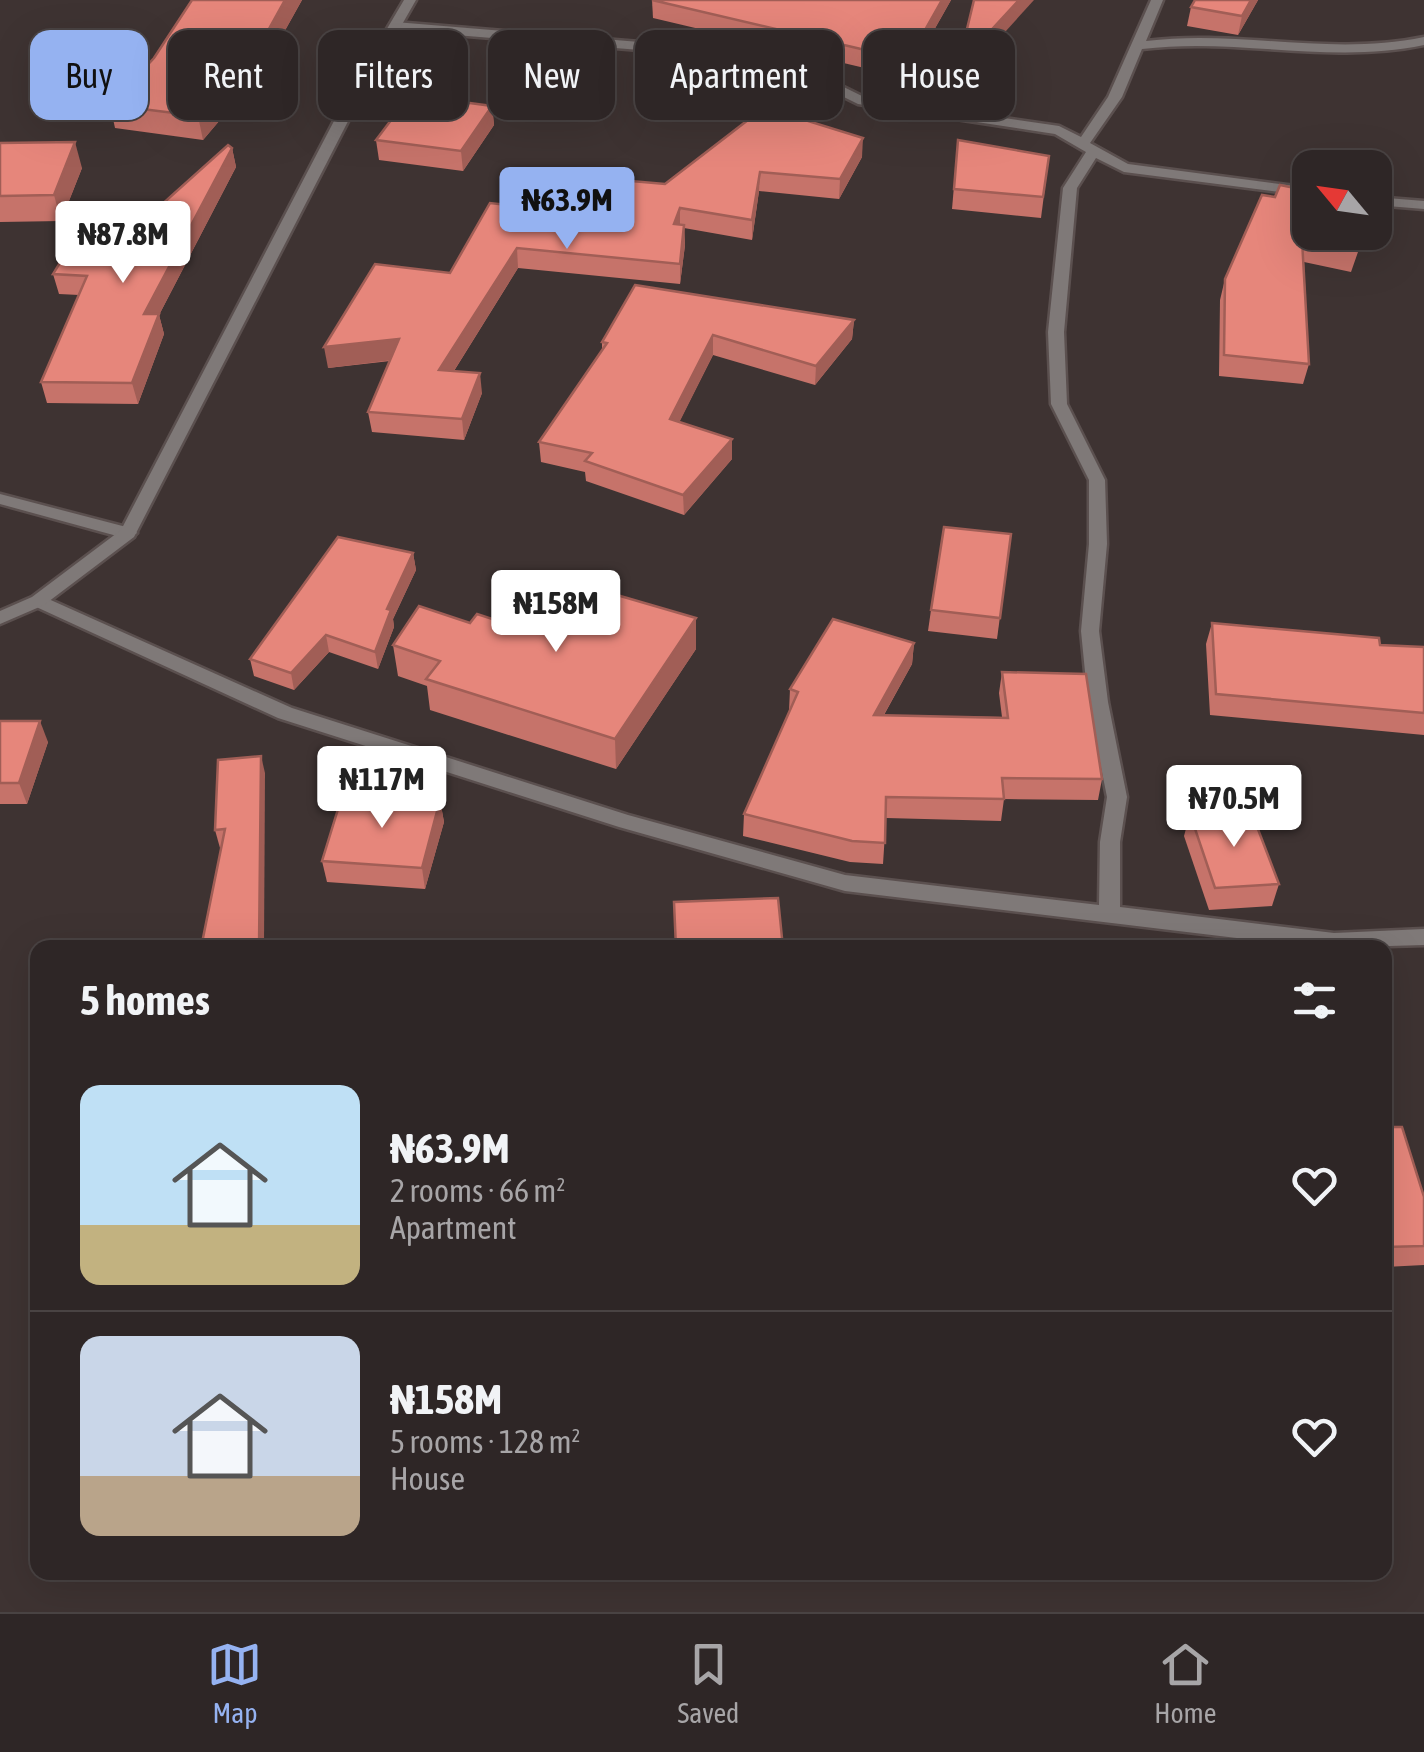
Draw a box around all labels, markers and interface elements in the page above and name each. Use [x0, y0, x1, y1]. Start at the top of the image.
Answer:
chip: Buy [30, 30, 148, 120]
chip: Rent [168, 30, 298, 120]
chip: Filters [318, 30, 468, 120]
chip: New [488, 30, 615, 120]
chip: Apartment [635, 30, 843, 120]
chip: House [863, 30, 1015, 120]
north arrow [1292, 150, 1392, 250]
map controls [1292, 150, 1392, 250]
pin: ₦63.9M [486, 167, 648, 252]
text: ₦63.9M [521, 181, 613, 218]
pin: ₦87.8M [42, 201, 204, 286]
text: ₦87.8M [77, 215, 169, 252]
pin: ₦158M [486, 570, 626, 655]
text: ₦158M [513, 584, 599, 621]
pin: ₦117M [312, 746, 452, 831]
text: ₦117M [339, 760, 425, 797]
pin: ₦70.5M [1153, 765, 1315, 850]
text: ₦70.5M [1188, 779, 1280, 816]
icon: filters [1287, 973, 1342, 1028]
text: 5 homes [80, 976, 210, 1024]
text: ₦63.9M [390, 1124, 510, 1172]
icon: home [160, 1125, 280, 1245]
icon: heart [1287, 1158, 1342, 1213]
text: 2 rooms · 66 m² [390, 1172, 565, 1209]
text: Apartment [390, 1209, 516, 1246]
text: ₦158M [390, 1375, 502, 1423]
icon: home [160, 1376, 280, 1496]
icon: heart [1287, 1409, 1342, 1464]
text: 5 rooms · 128 m² [390, 1423, 580, 1460]
text: House [390, 1460, 465, 1497]
tab: Map [207, 1637, 262, 1729]
tab: Saved [677, 1637, 739, 1729]
tab: Home [1154, 1637, 1217, 1729]

